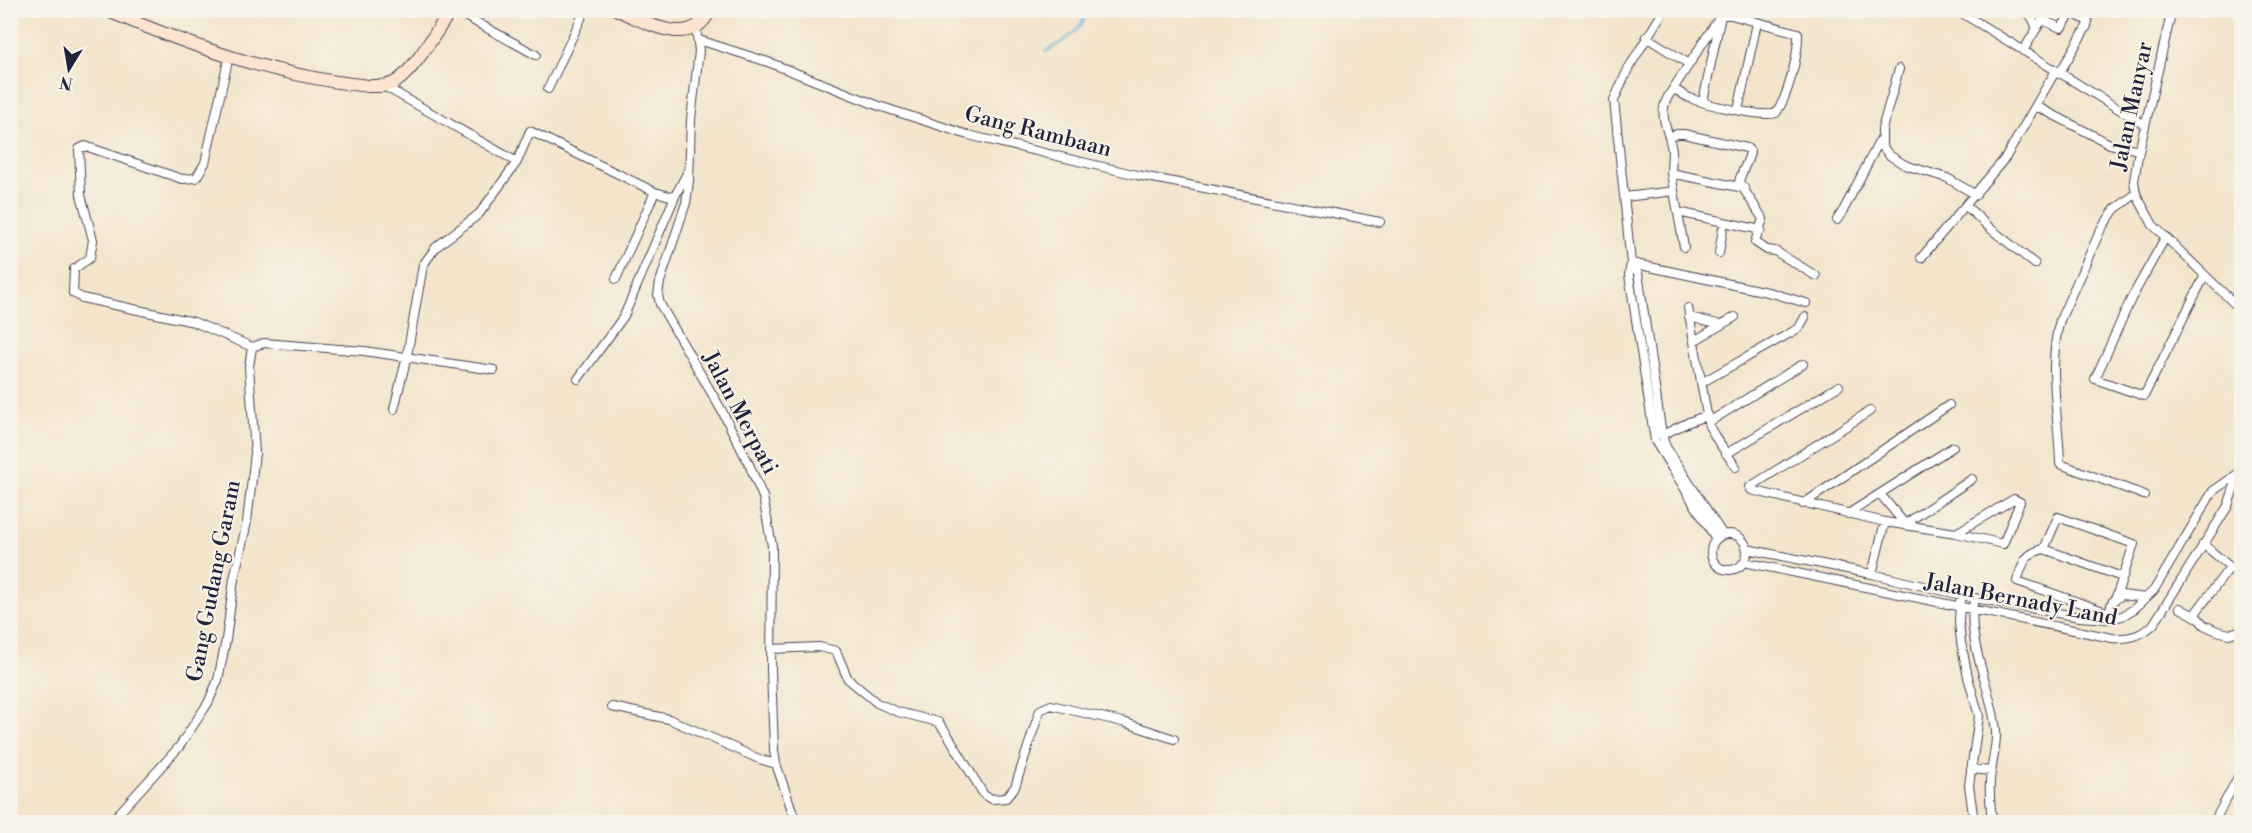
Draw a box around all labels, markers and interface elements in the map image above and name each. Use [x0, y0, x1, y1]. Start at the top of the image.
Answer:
north arrow [39, 39, 99, 99]
street label: Jalan Manyar [2105, 39, 2159, 174]
text: N [58, 72, 74, 94]
street label: Gang Rambaan [962, 101, 1114, 163]
street label: Jalan Merpati [696, 346, 784, 479]
street label: Gang Gudang Garam [181, 478, 247, 684]
street label: Jalan Bernady Land [1921, 568, 2120, 632]

